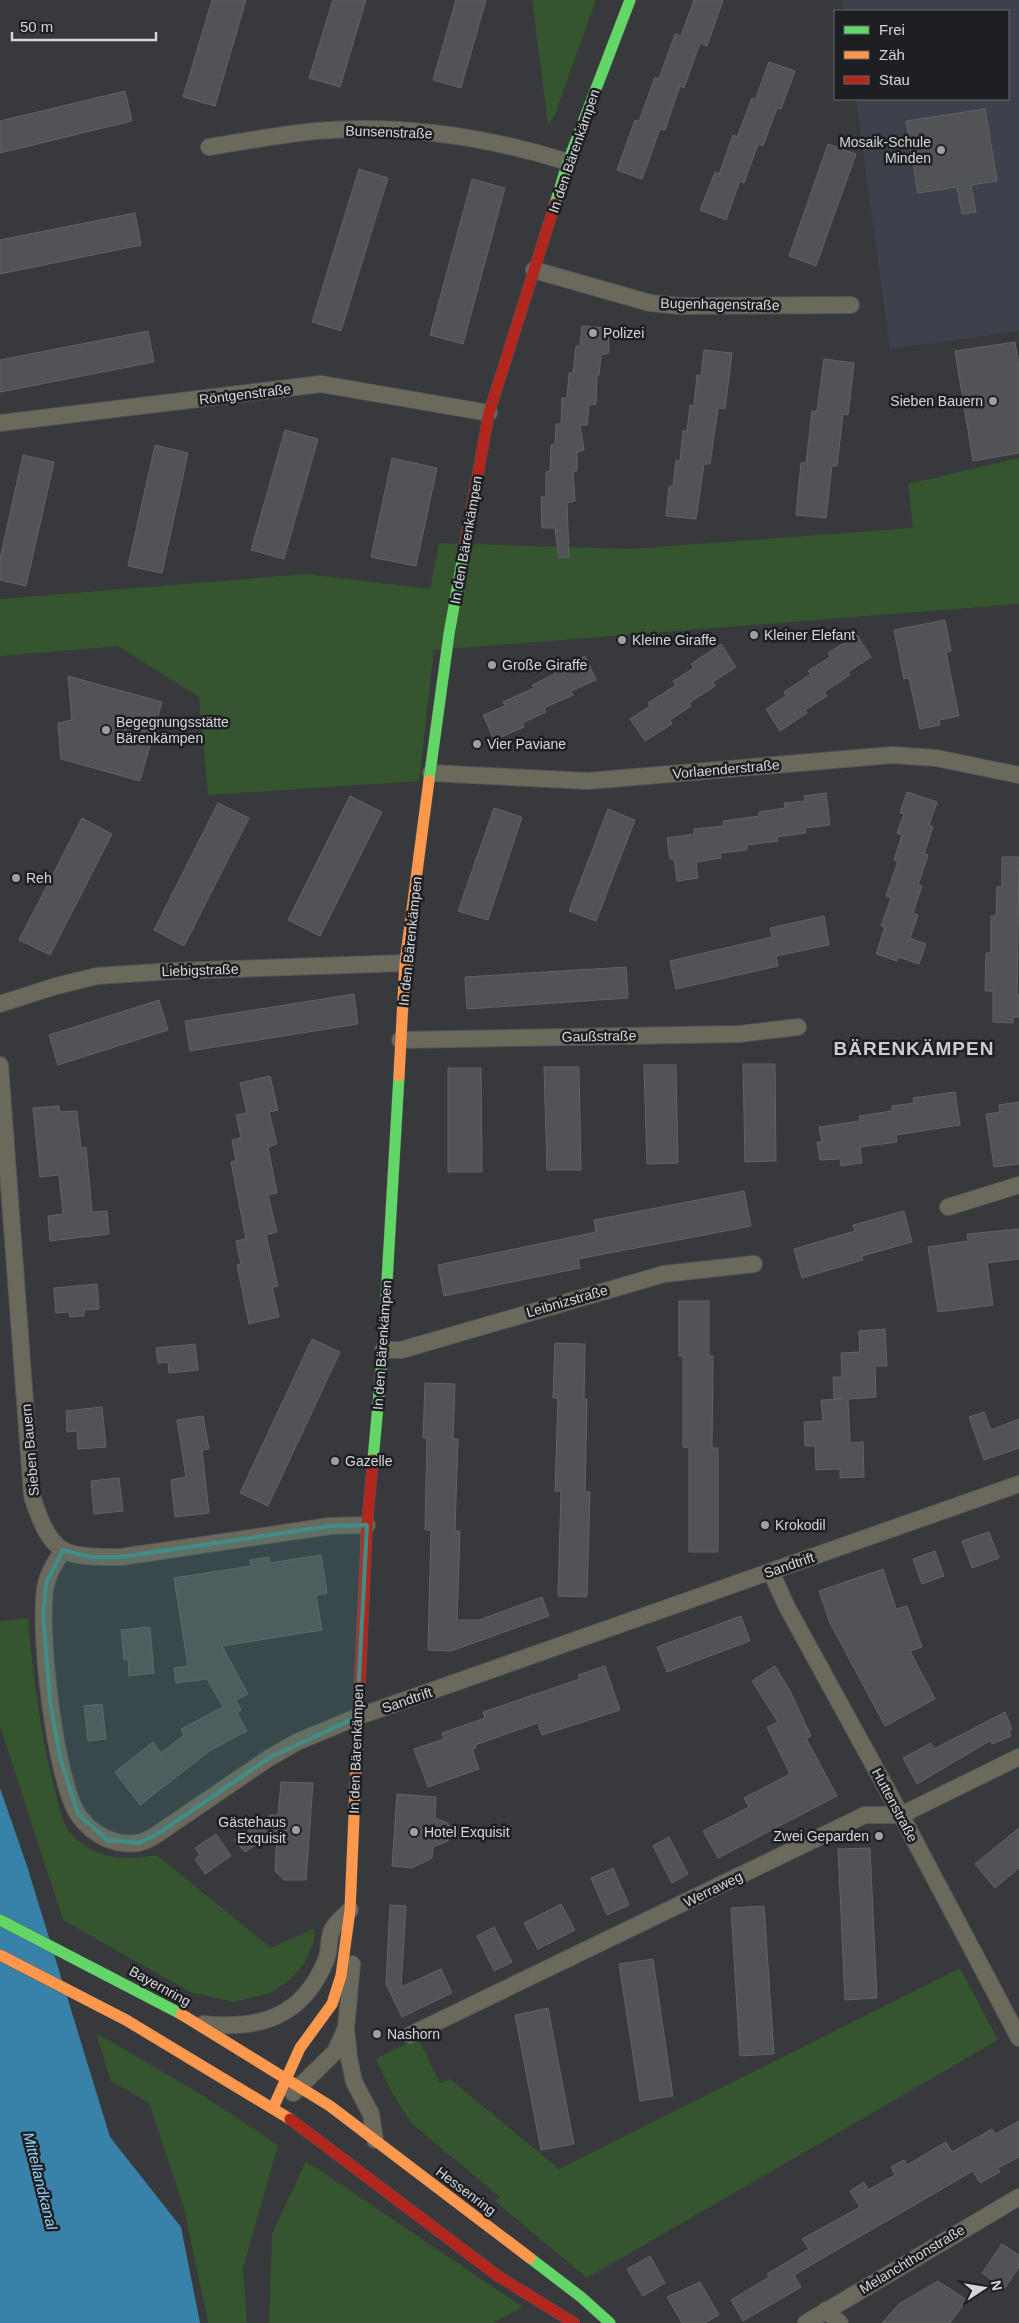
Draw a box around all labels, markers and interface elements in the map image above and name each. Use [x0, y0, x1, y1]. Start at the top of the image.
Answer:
scale bar [12, 10, 156, 42]
legend [834, 10, 1009, 100]
text: 50 m [20, 18, 53, 35]
text: Frei [879, 21, 905, 38]
text: Zäh [879, 46, 905, 63]
text: Stau [879, 71, 910, 88]
street label: In den Bärenkämpen [545, 87, 603, 215]
street label: Bunsenstraße [345, 122, 433, 142]
place label: Mosaik-Schule Minden [839, 134, 931, 166]
marker: Mosaik-Schule Minden [935, 144, 947, 156]
street label: Bugenhagenstraße [660, 295, 780, 313]
place label: Polizei [603, 325, 644, 341]
marker: Polizei [587, 327, 599, 339]
street label: Röntgenstraße [198, 380, 292, 408]
place label: Sieben Bauern [890, 393, 983, 409]
marker: Sieben Bauern [987, 395, 999, 407]
street label: In den Bärenkämpen [447, 475, 485, 605]
place label: Kleiner Elefant [764, 627, 855, 643]
marker: Kleiner Elefant [748, 629, 760, 641]
place label: Kleine Giraffe [632, 632, 717, 648]
marker: Kleine Giraffe [616, 634, 628, 646]
place label: Große Giraffe [502, 657, 588, 673]
marker: Große Giraffe [486, 659, 498, 671]
place label: Begegnungsstätte Bärenkämpen [116, 714, 229, 746]
marker: Begegnungsstätte Bärenkämpen [100, 724, 112, 736]
place label: Vier Paviane [487, 736, 566, 752]
marker: Vier Paviane [471, 738, 483, 750]
street label: Vorlaenderstraße [672, 756, 780, 782]
place label: Reh [26, 870, 52, 886]
marker: Reh [10, 872, 22, 884]
street label: In den Bärenkämpen [395, 876, 425, 1006]
street label: Liebigstraße [161, 961, 239, 979]
street label: Gaußstraße [562, 1027, 637, 1045]
district label: BÄRENKÄMPEN [834, 1038, 994, 1059]
street label: In den Bärenkämpen [369, 1280, 395, 1410]
street label: Leibnizstraße [524, 1282, 610, 1320]
street label: Sieben Bauern [18, 1403, 42, 1497]
place label: Gazelle [345, 1453, 393, 1469]
marker: Gazelle [329, 1455, 341, 1467]
place label: Krokodil [775, 1517, 826, 1533]
marker: Krokodil [759, 1519, 771, 1531]
street label: Sandtrift [762, 1549, 816, 1581]
street label: In den Bärenkämpen [346, 1684, 366, 1814]
street label: Sandtrift [380, 1684, 434, 1716]
street label: Huttenstraße [869, 1766, 921, 1845]
place label: Gästehaus Exquisit [218, 1814, 286, 1846]
marker: Gästehaus Exquisit [290, 1824, 302, 1836]
place label: Hotel Exquisit [424, 1824, 510, 1840]
marker: Hotel Exquisit [408, 1826, 420, 1838]
place label: Zwei Geparden [773, 1828, 869, 1844]
marker: Zwei Geparden [873, 1830, 885, 1842]
street label: Werraweg [681, 1868, 745, 1910]
street label: Bayernring [127, 1963, 193, 2009]
place label: Nashorn [387, 2026, 440, 2042]
marker: Nashorn [371, 2028, 383, 2040]
water label: Mittellandkanal [20, 2130, 61, 2232]
street label: Hessenring [433, 2163, 499, 2219]
street label: Melanchthonstraße [857, 2221, 968, 2297]
north arrow [959, 2263, 1009, 2313]
text: N [988, 2279, 1006, 2292]

